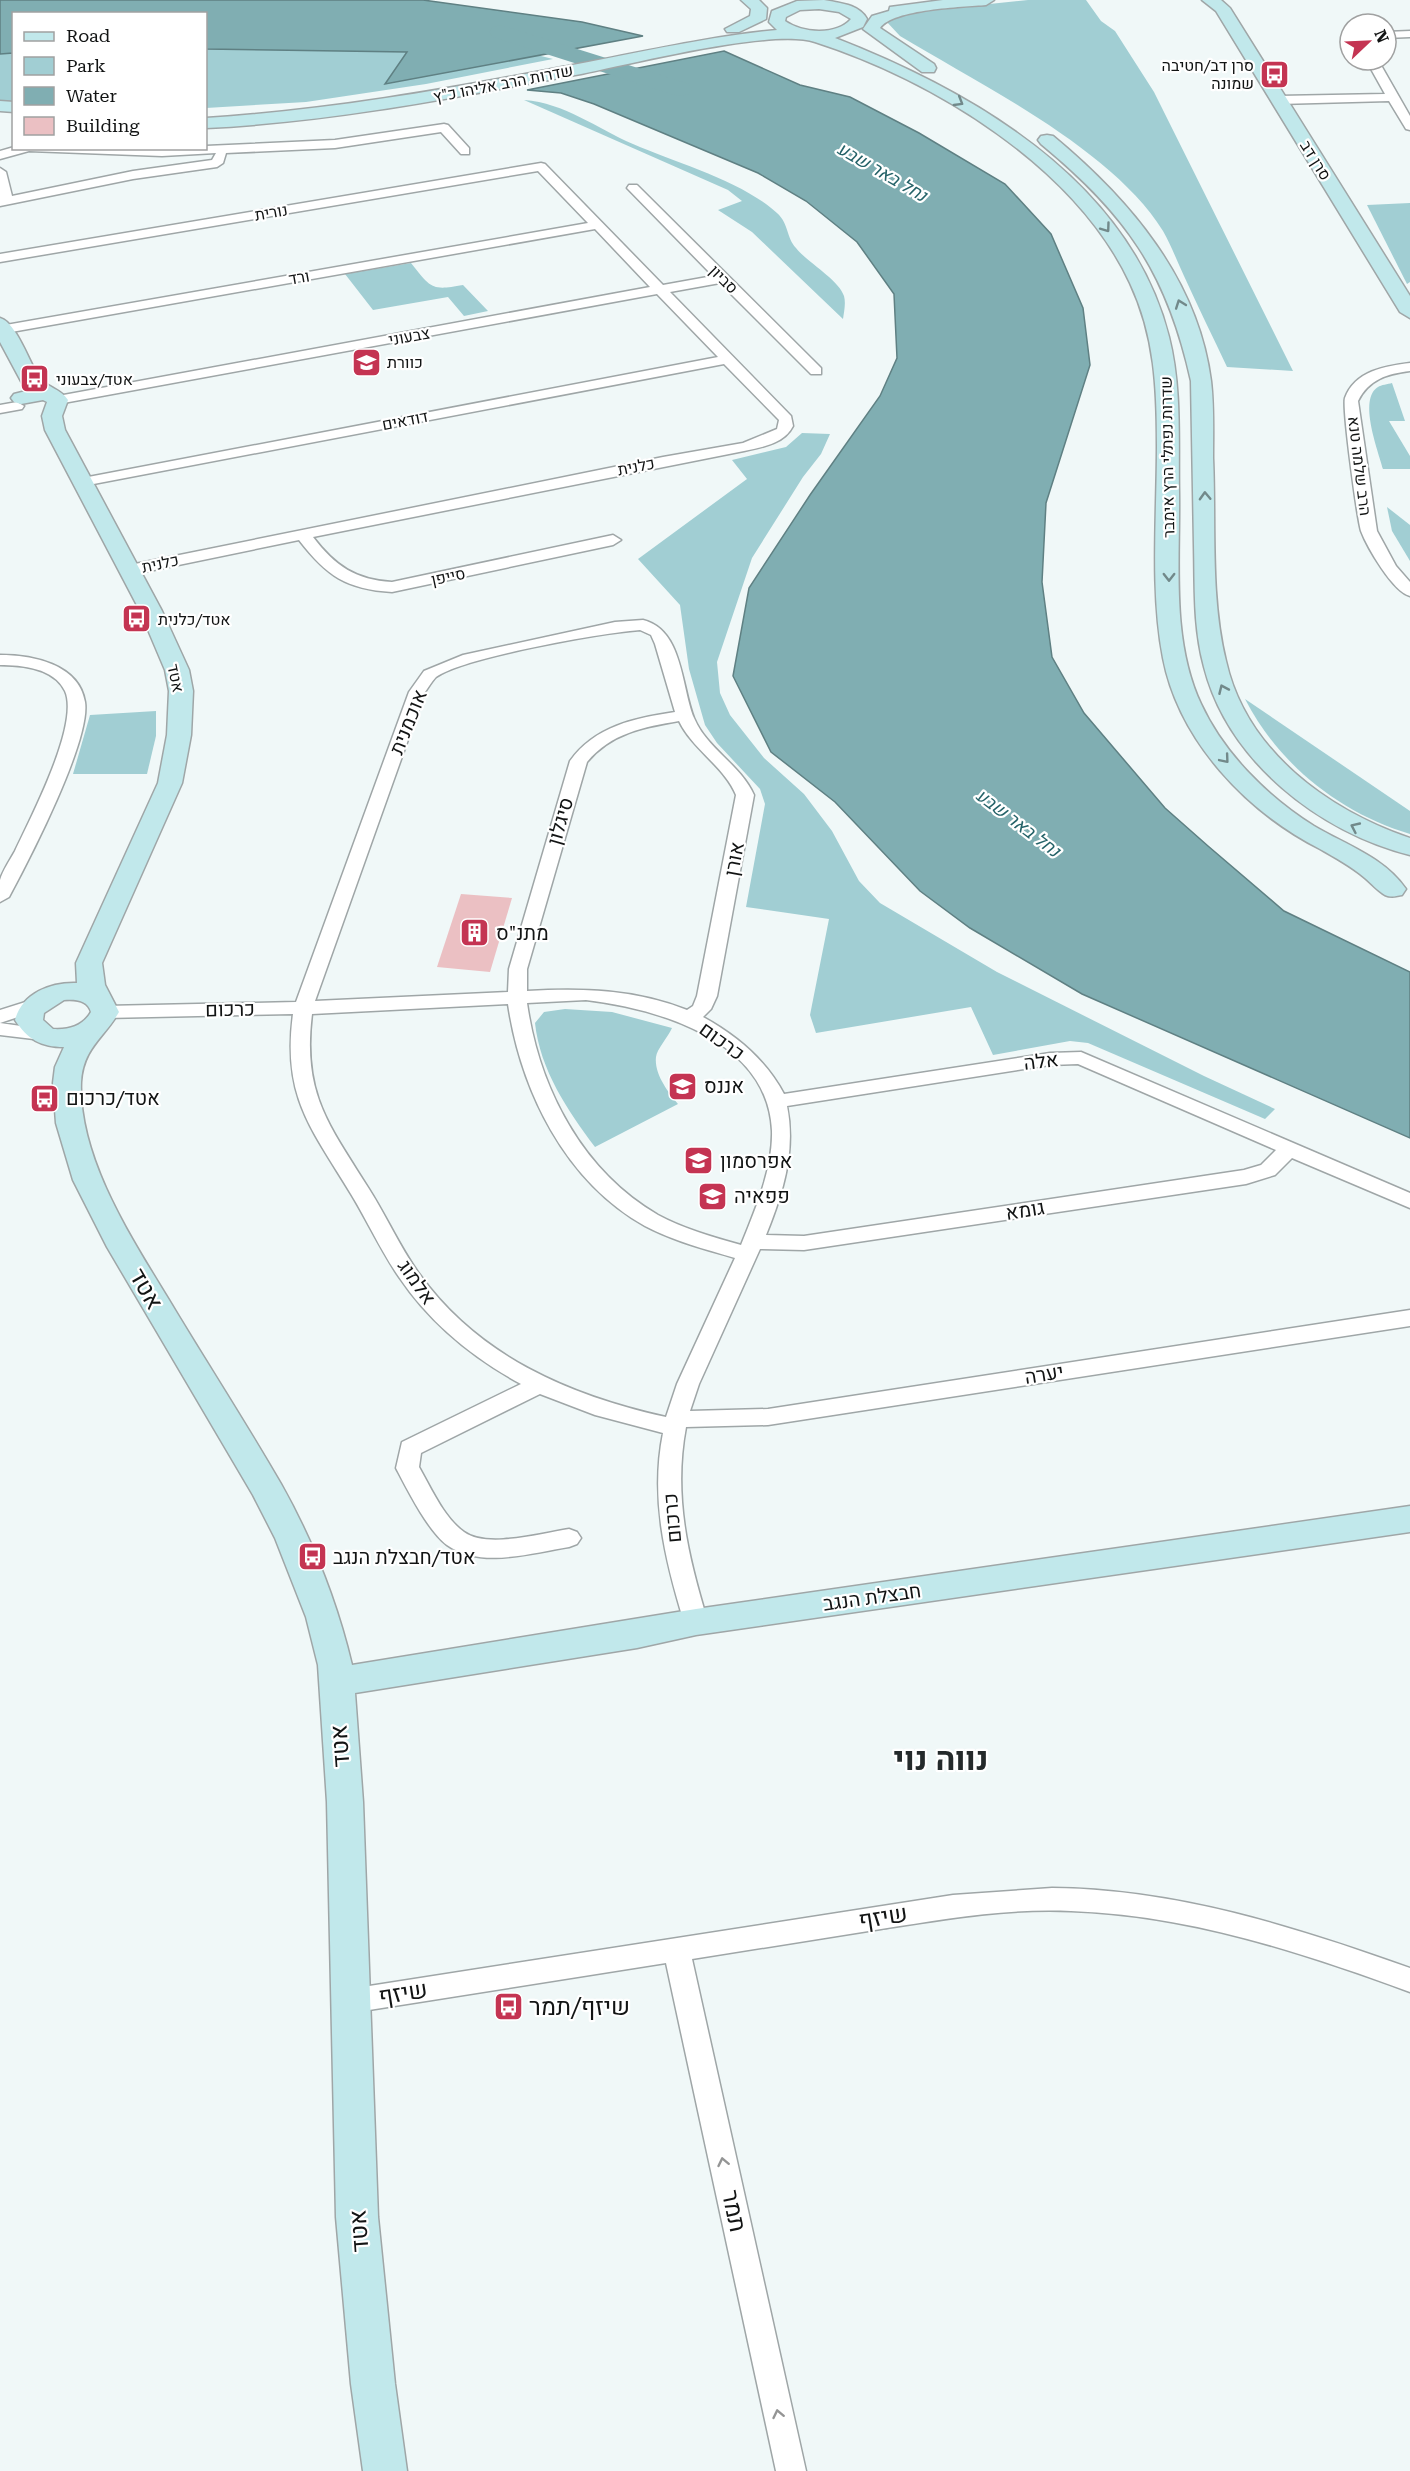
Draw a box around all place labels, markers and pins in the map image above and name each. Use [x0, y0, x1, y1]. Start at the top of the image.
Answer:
place label: סרן דב/חטיבה שמונה [1162, 56, 1254, 93]
bus stop icon: סרן דב/חטיבה שמונה [1259, 58, 1291, 90]
school or university icon: כוורת [350, 346, 382, 378]
place label: כוורת [387, 353, 423, 372]
bus stop icon: אטד/צבעוני [19, 363, 51, 395]
place label: אטד/צבעוני [56, 370, 133, 389]
bus stop icon: אטד/כלנית [121, 603, 153, 635]
place label: אטד/כלנית [158, 610, 231, 629]
building icon: מתנ"ס [459, 917, 491, 949]
place label: מתנ"ס [496, 921, 549, 945]
school or university icon: אננס [667, 1070, 699, 1102]
place label: אננס [704, 1074, 744, 1098]
bus stop icon: אטד/כרכום [29, 1082, 61, 1114]
place label: אטד/כרכום [66, 1086, 160, 1110]
school or university icon: אפרסמון [683, 1145, 715, 1177]
place label: אפרסמון [720, 1149, 792, 1173]
school or university icon: פפאיה [697, 1180, 729, 1212]
place label: פפאיה [734, 1184, 790, 1208]
bus stop icon: אטד/חבצלת הנגב [296, 1541, 328, 1573]
place label: אטד/חבצלת הנגב [333, 1545, 476, 1569]
bus stop icon: שיזף/תמר [492, 1991, 524, 2023]
place label: שיזף/תמר [529, 1993, 630, 2021]

